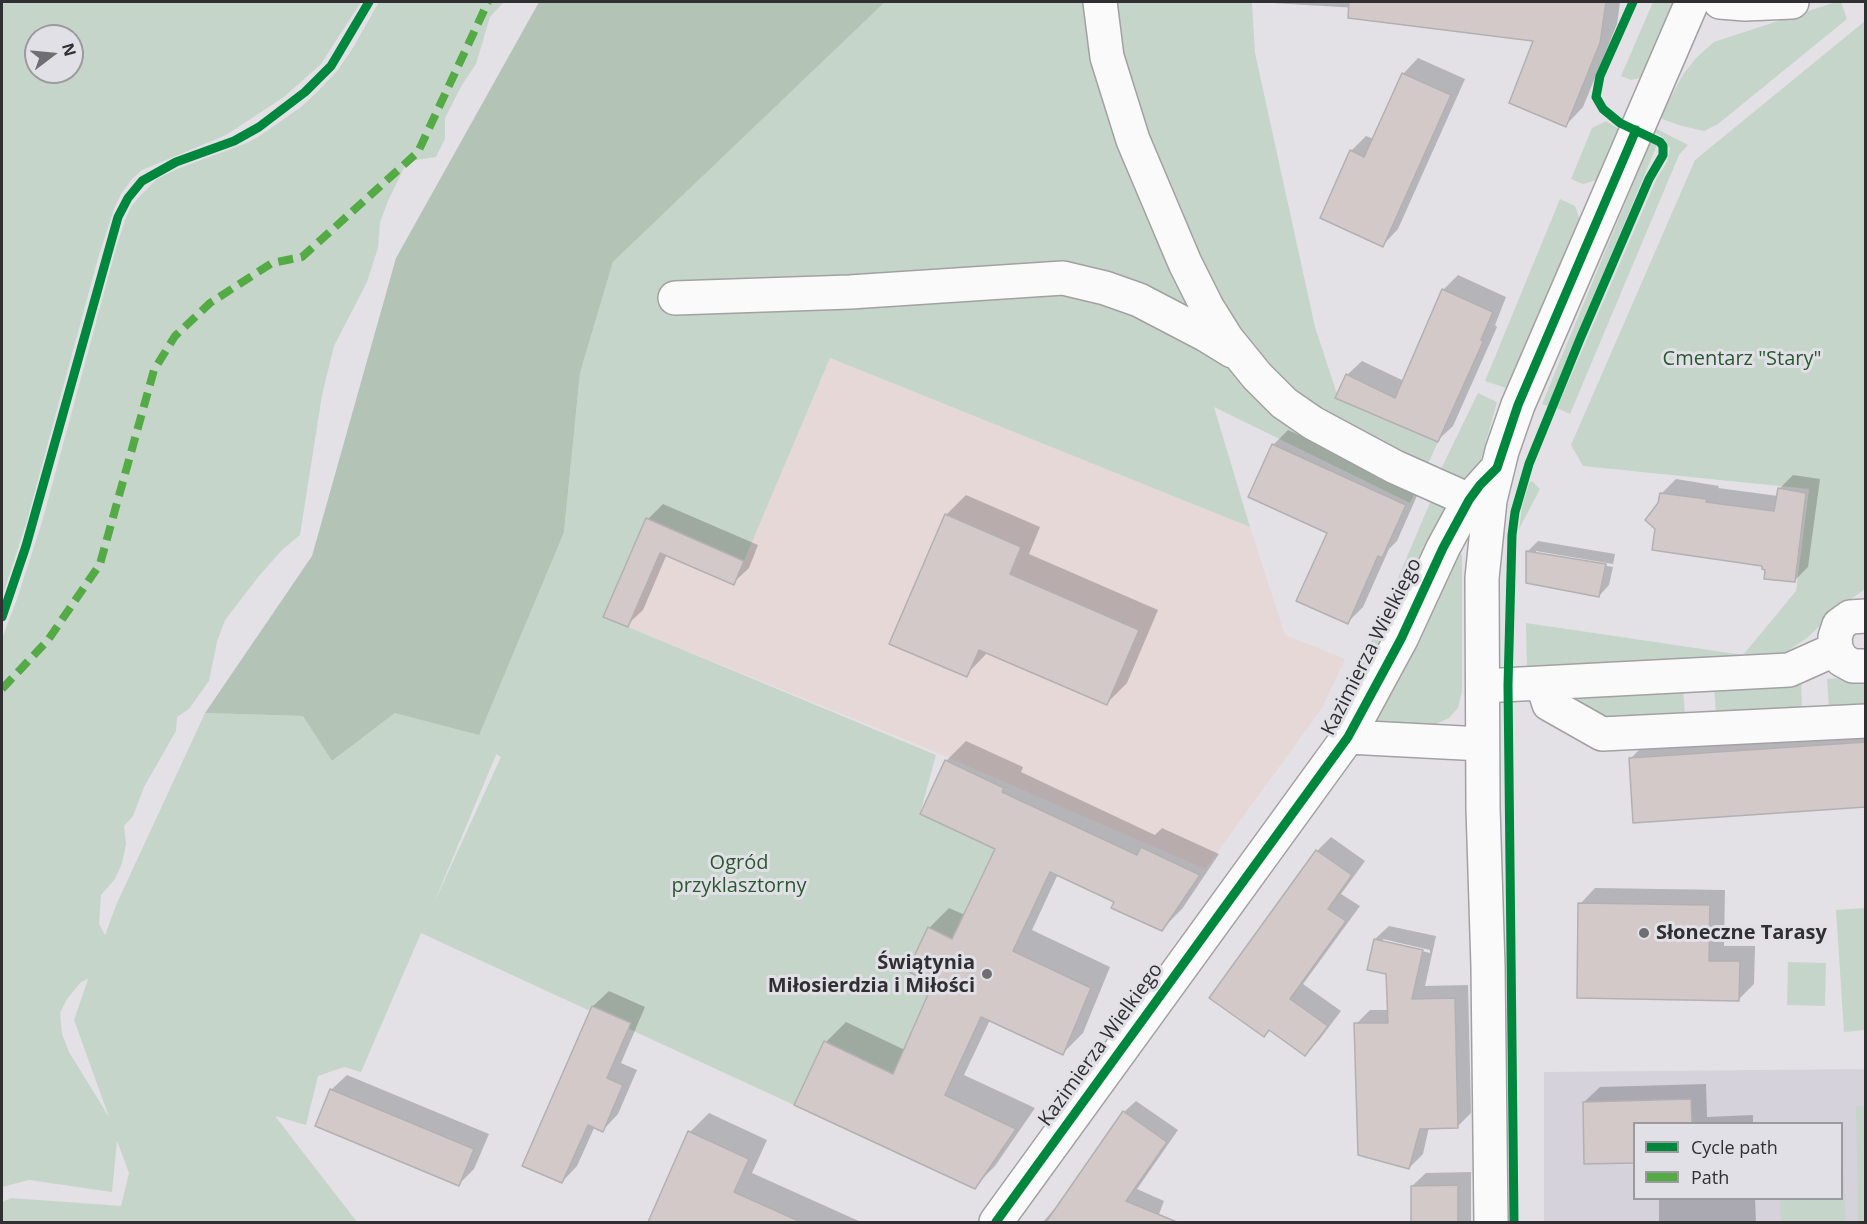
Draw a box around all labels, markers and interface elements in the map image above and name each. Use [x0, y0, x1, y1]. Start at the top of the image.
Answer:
north arrow [24, 24, 84, 84]
text: N [57, 40, 82, 59]
park label: Cmentarz "Stary" [1663, 347, 1821, 371]
street label: Kazimierza Wielkiego [1317, 554, 1427, 740]
park label: Ogród przyklasztorny [672, 851, 807, 898]
place label: Słoneczne Tarasy [1656, 921, 1827, 945]
marker: Słoneczne Tarasy [1637, 926, 1651, 940]
place label: Świątynia Miłosierdzia i Miłości [768, 951, 975, 998]
street label: Kazimierza Wielkiego [1034, 959, 1168, 1131]
marker: Świątynia Miłosierdzia i Miłości [980, 967, 994, 981]
legend [1633, 1122, 1843, 1200]
text: Cycle path [1691, 1135, 1778, 1159]
text: Path [1691, 1165, 1729, 1189]

